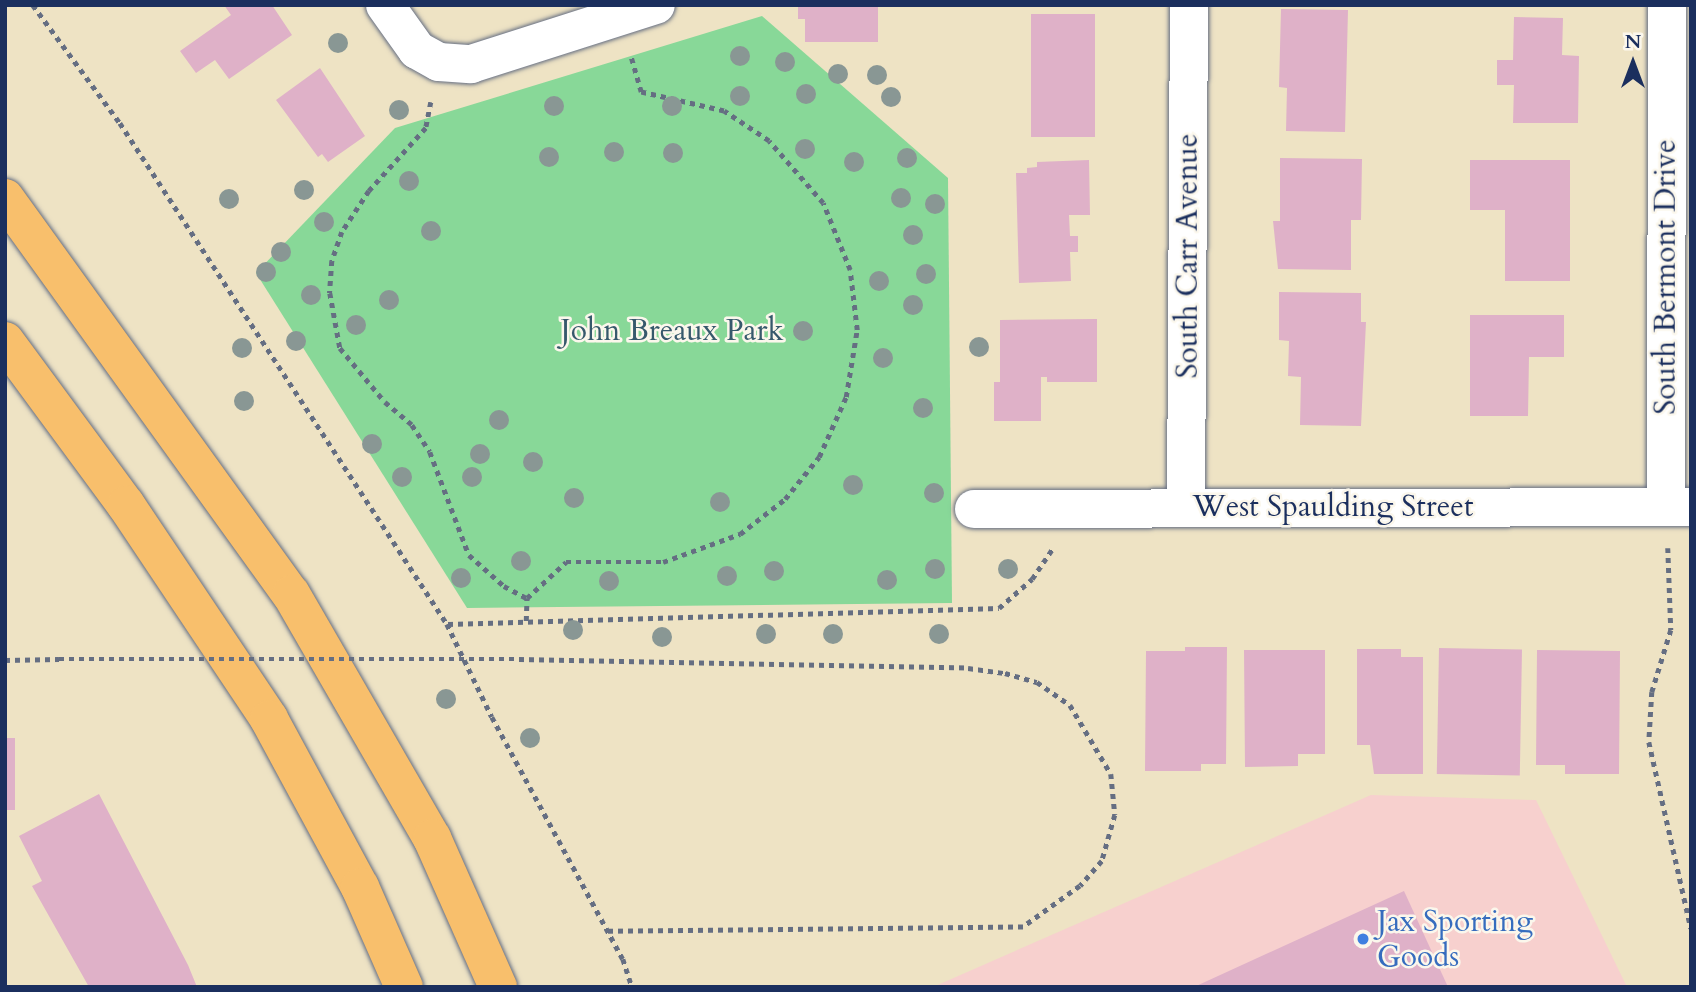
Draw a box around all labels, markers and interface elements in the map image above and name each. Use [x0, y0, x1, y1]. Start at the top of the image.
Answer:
north arrow [1598, 28, 1668, 98]
text: N [1625, 29, 1641, 55]
street label: South Carr Avenue [1170, 134, 1206, 378]
street label: South Bermont Drive [1648, 139, 1684, 415]
park label: John Breaux Park [561, 313, 783, 349]
street label: West Spaulding Street [1193, 489, 1473, 525]
place label: Jax Sporting Goods [1377, 904, 1533, 974]
marker: Jax Sporting Goods [1355, 931, 1371, 947]

